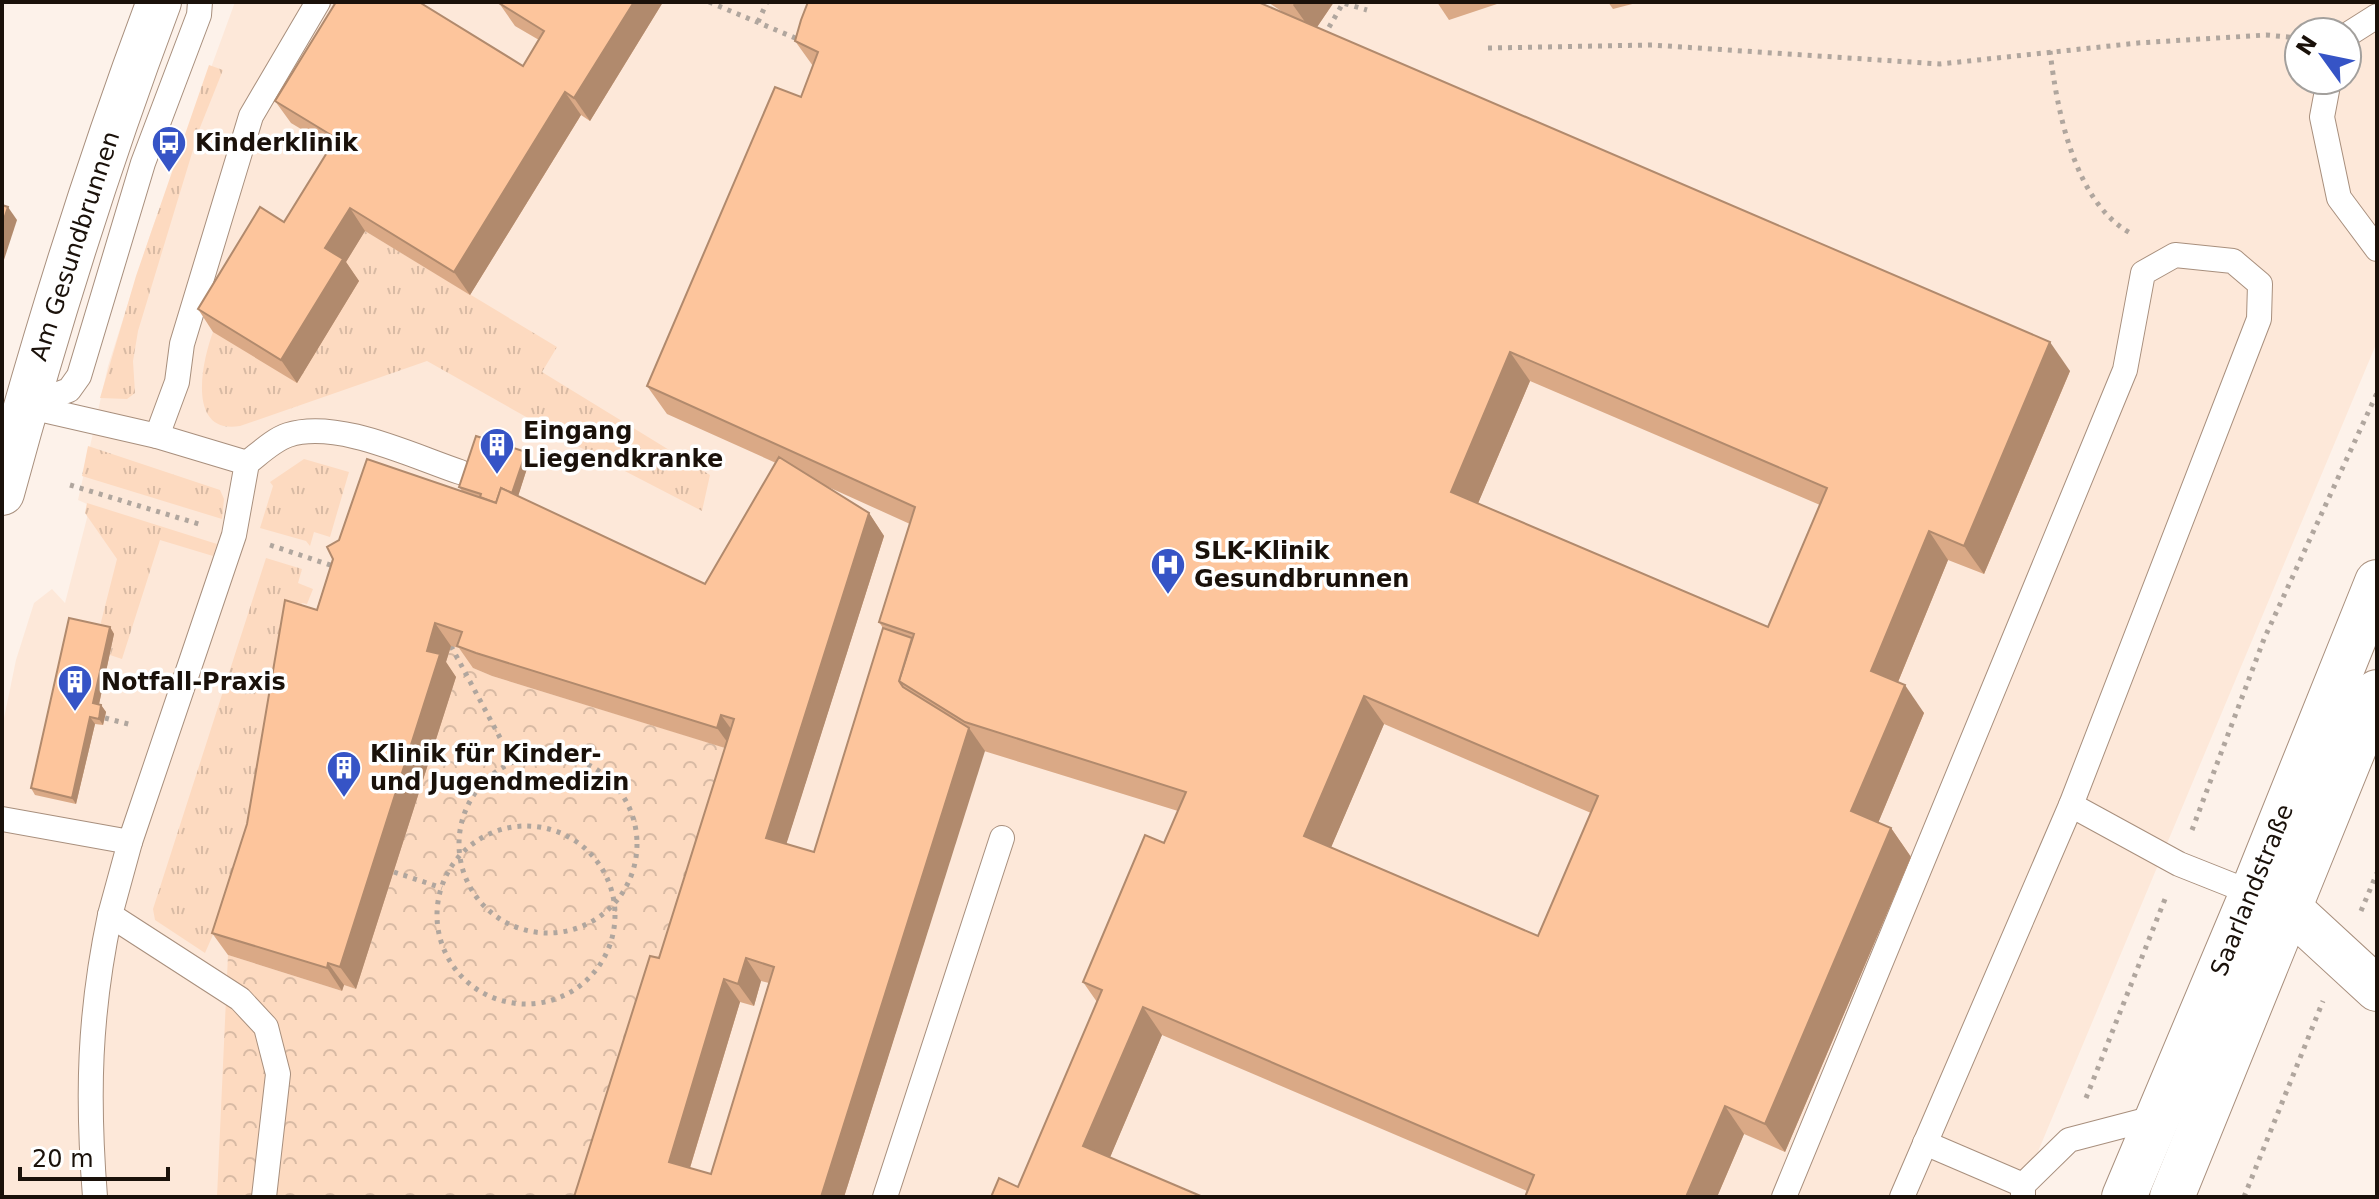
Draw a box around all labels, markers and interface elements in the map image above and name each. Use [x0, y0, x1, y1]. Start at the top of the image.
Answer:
north arrow [2283, 16, 2363, 96]
text: N [2291, 31, 2322, 60]
bus stop icon: Kinderklinik [150, 124, 188, 174]
street label: Am Gesundbrunnen [25, 128, 125, 364]
place label: Kinderklinik [195, 129, 359, 157]
place label: Eingang Liegendkranke [523, 417, 723, 473]
building icon: Eingang Liegendkranke [478, 426, 516, 476]
place label: SLK-Klinik Gesundbrunnen [1194, 537, 1409, 593]
hospital icon: SLK-Klinik Gesundbrunnen [1149, 546, 1187, 596]
building icon: Notfall-Praxis [56, 663, 94, 713]
place label: Notfall-Praxis [101, 668, 286, 696]
place label: Klinik für Kinder- und Jugendmedizin [370, 740, 629, 796]
building icon: Klinik für Kinder- und Jugendmedizin [325, 749, 363, 799]
street label: Saarlandstraße [2205, 800, 2299, 980]
scale bar [20, 1131, 168, 1181]
text: 20 m [32, 1145, 94, 1173]

